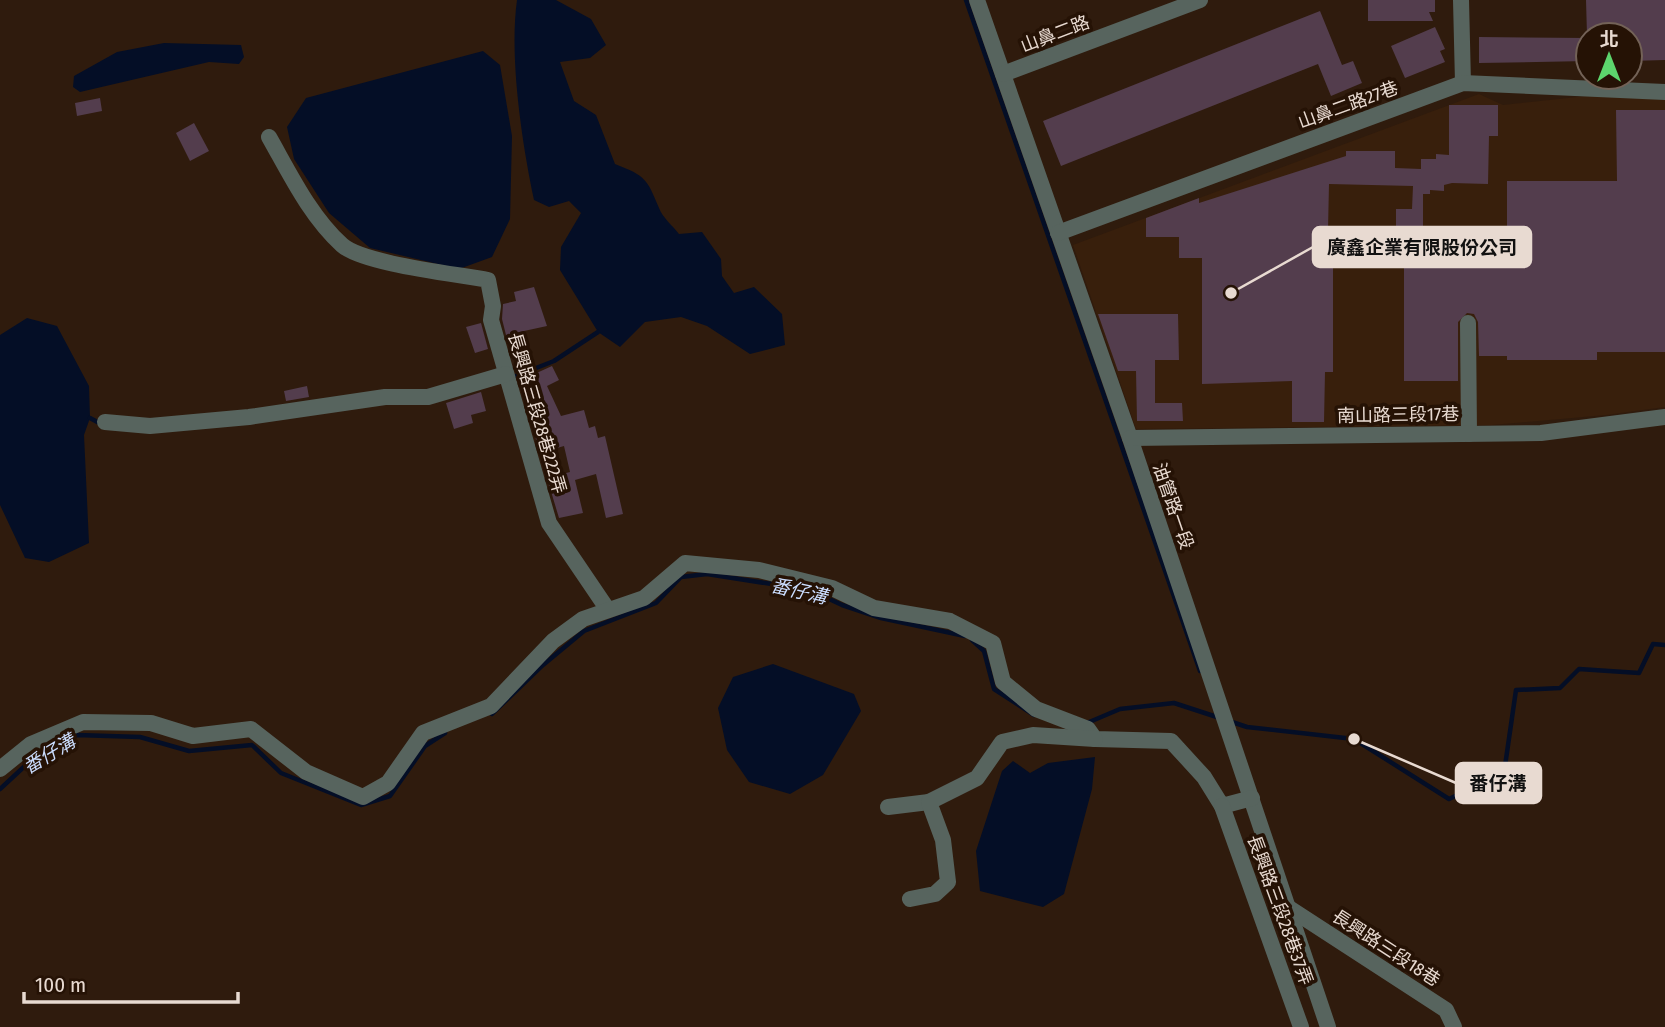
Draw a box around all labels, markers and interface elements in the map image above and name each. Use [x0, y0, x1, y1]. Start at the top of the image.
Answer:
street label: 山鼻二路 [1017, 11, 1093, 57]
north arrow [1574, 21, 1644, 91]
text: 北 [1599, 28, 1619, 51]
street label: 山鼻二路27巷 [1295, 77, 1401, 133]
callout: 廣鑫企業有限股份公司 [1313, 227, 1531, 267]
text: 廣鑫企業有限股份公司 [1327, 236, 1517, 259]
street label: 長興路三段28巷222弄 [503, 330, 571, 496]
street label: 南山路三段17巷 [1337, 403, 1459, 427]
street label: 油管路一段 [1148, 460, 1198, 552]
water label: 番仔溝 [769, 573, 832, 609]
water label: 番仔溝 [19, 728, 82, 779]
callout: 番仔溝 [1456, 763, 1541, 803]
text: 番仔溝 [1469, 772, 1527, 795]
street label: 長興路三段28巷37弄 [1243, 832, 1317, 988]
street label: 長興路三段18巷 [1328, 905, 1444, 991]
scale bar [24, 960, 238, 1004]
text: 100 m [35, 972, 86, 998]

